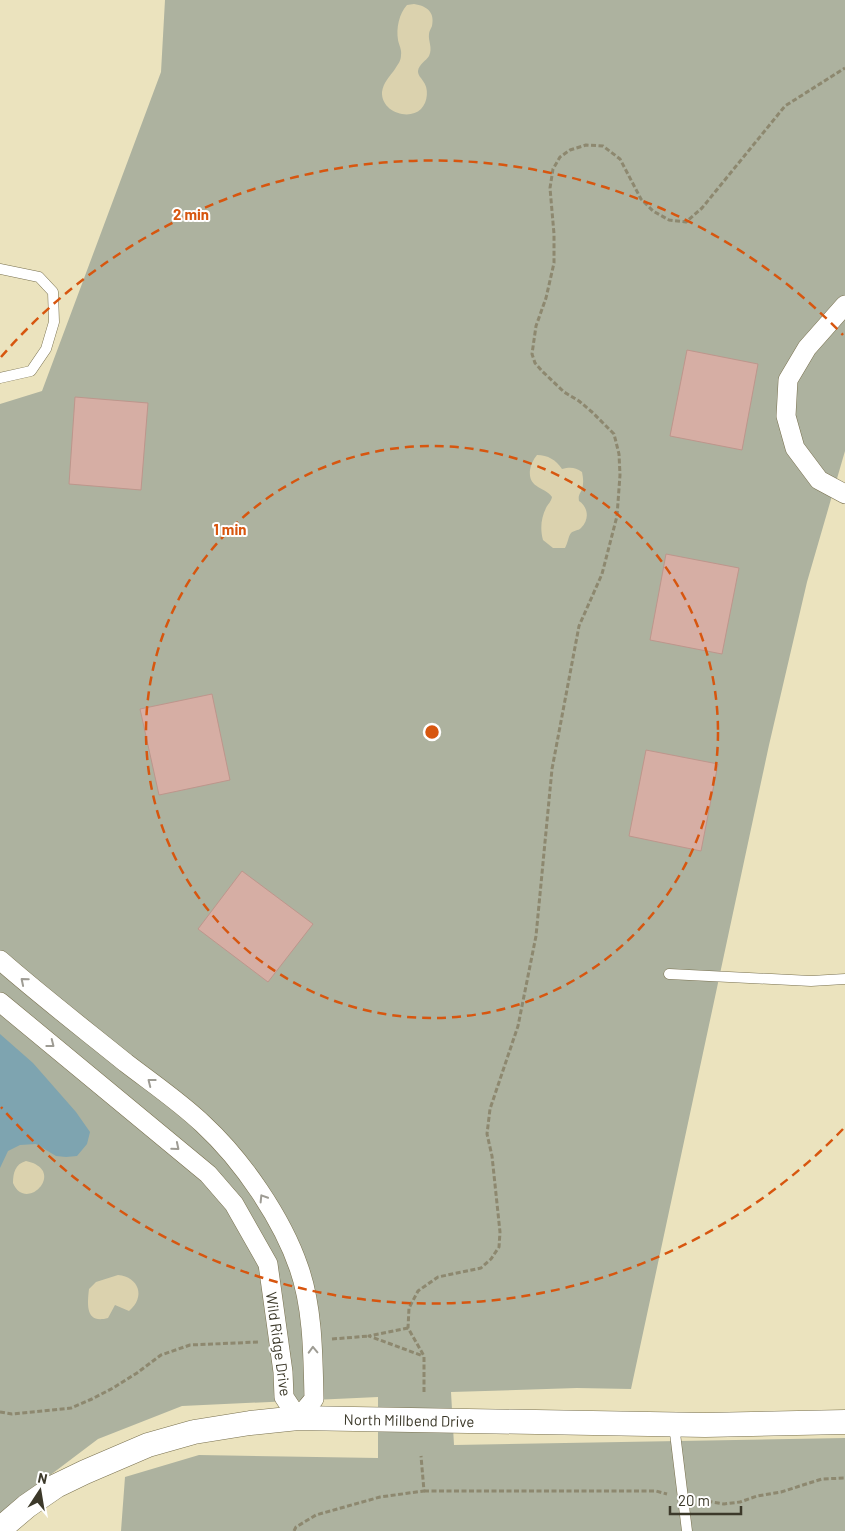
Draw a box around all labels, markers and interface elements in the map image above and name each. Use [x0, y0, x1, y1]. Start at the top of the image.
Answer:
text: 2 min [173, 205, 209, 223]
text: 1 min [214, 520, 246, 538]
centre of rings [423, 723, 441, 741]
one-way arrow [21, 978, 30, 986]
one-way arrow [45, 1038, 54, 1046]
one-way arrow [148, 1080, 157, 1088]
one-way arrow [171, 1142, 180, 1151]
one-way arrow [260, 1194, 270, 1203]
street label: Wild Ridge Drive [263, 1291, 295, 1397]
one-way arrow [307, 1346, 318, 1354]
street label: North Millbend Drive [344, 1410, 474, 1430]
north arrow [15, 1466, 65, 1516]
text: N [36, 1469, 49, 1487]
scale bar [670, 1484, 741, 1516]
text: 20 m [678, 1491, 710, 1509]

